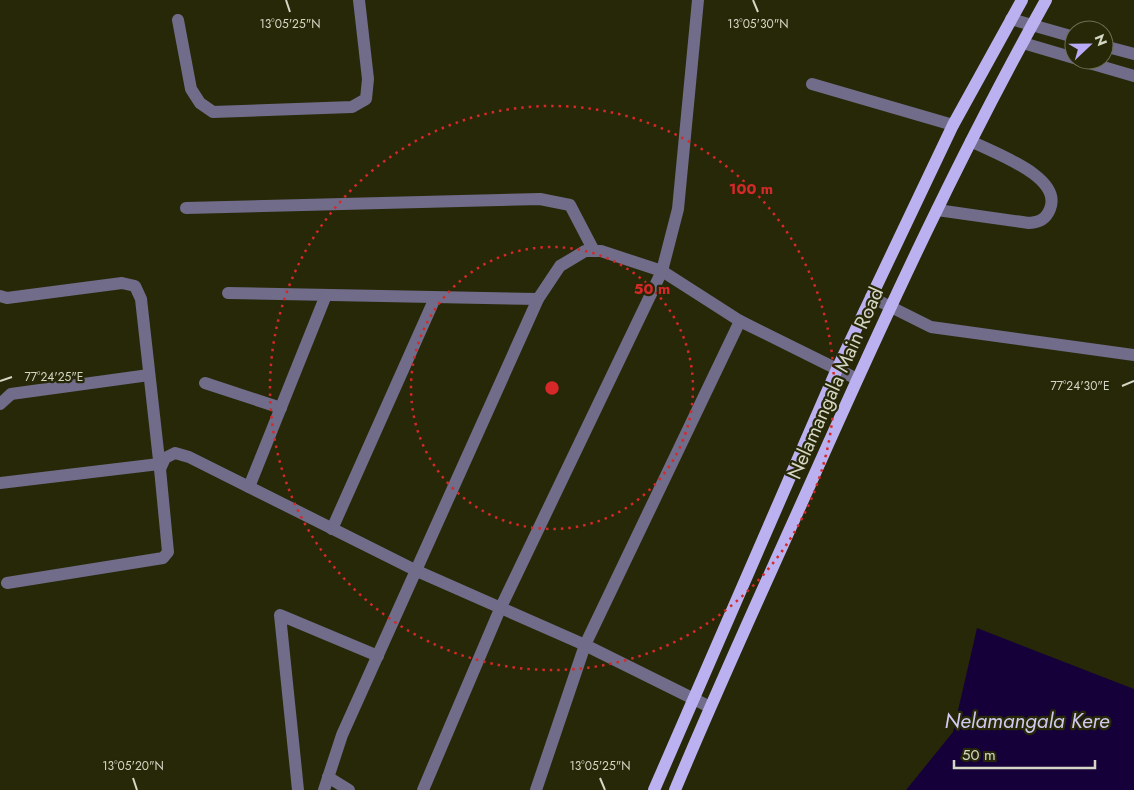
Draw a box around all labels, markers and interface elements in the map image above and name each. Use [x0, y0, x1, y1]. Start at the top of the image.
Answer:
text: 13°05'25"N [259, 15, 321, 33]
text: 13°05'30"N [727, 15, 789, 33]
north arrow [1064, 20, 1114, 70]
text: N [1090, 31, 1112, 49]
text: 100 m [729, 178, 773, 200]
text: 50 m [634, 278, 670, 300]
street label: Nelamangala Main Road [780, 282, 891, 484]
text: 77°24'25"E [25, 368, 83, 386]
text: 77°24'30"E [1050, 377, 1110, 395]
centre of rings [543, 379, 561, 397]
water label: Nelamangala Kere [944, 706, 1110, 736]
scale bar [954, 738, 1095, 770]
text: 50 m [962, 744, 996, 766]
text: 13°05'20"N [102, 757, 164, 775]
text: 13°05'25"N [569, 757, 631, 775]

